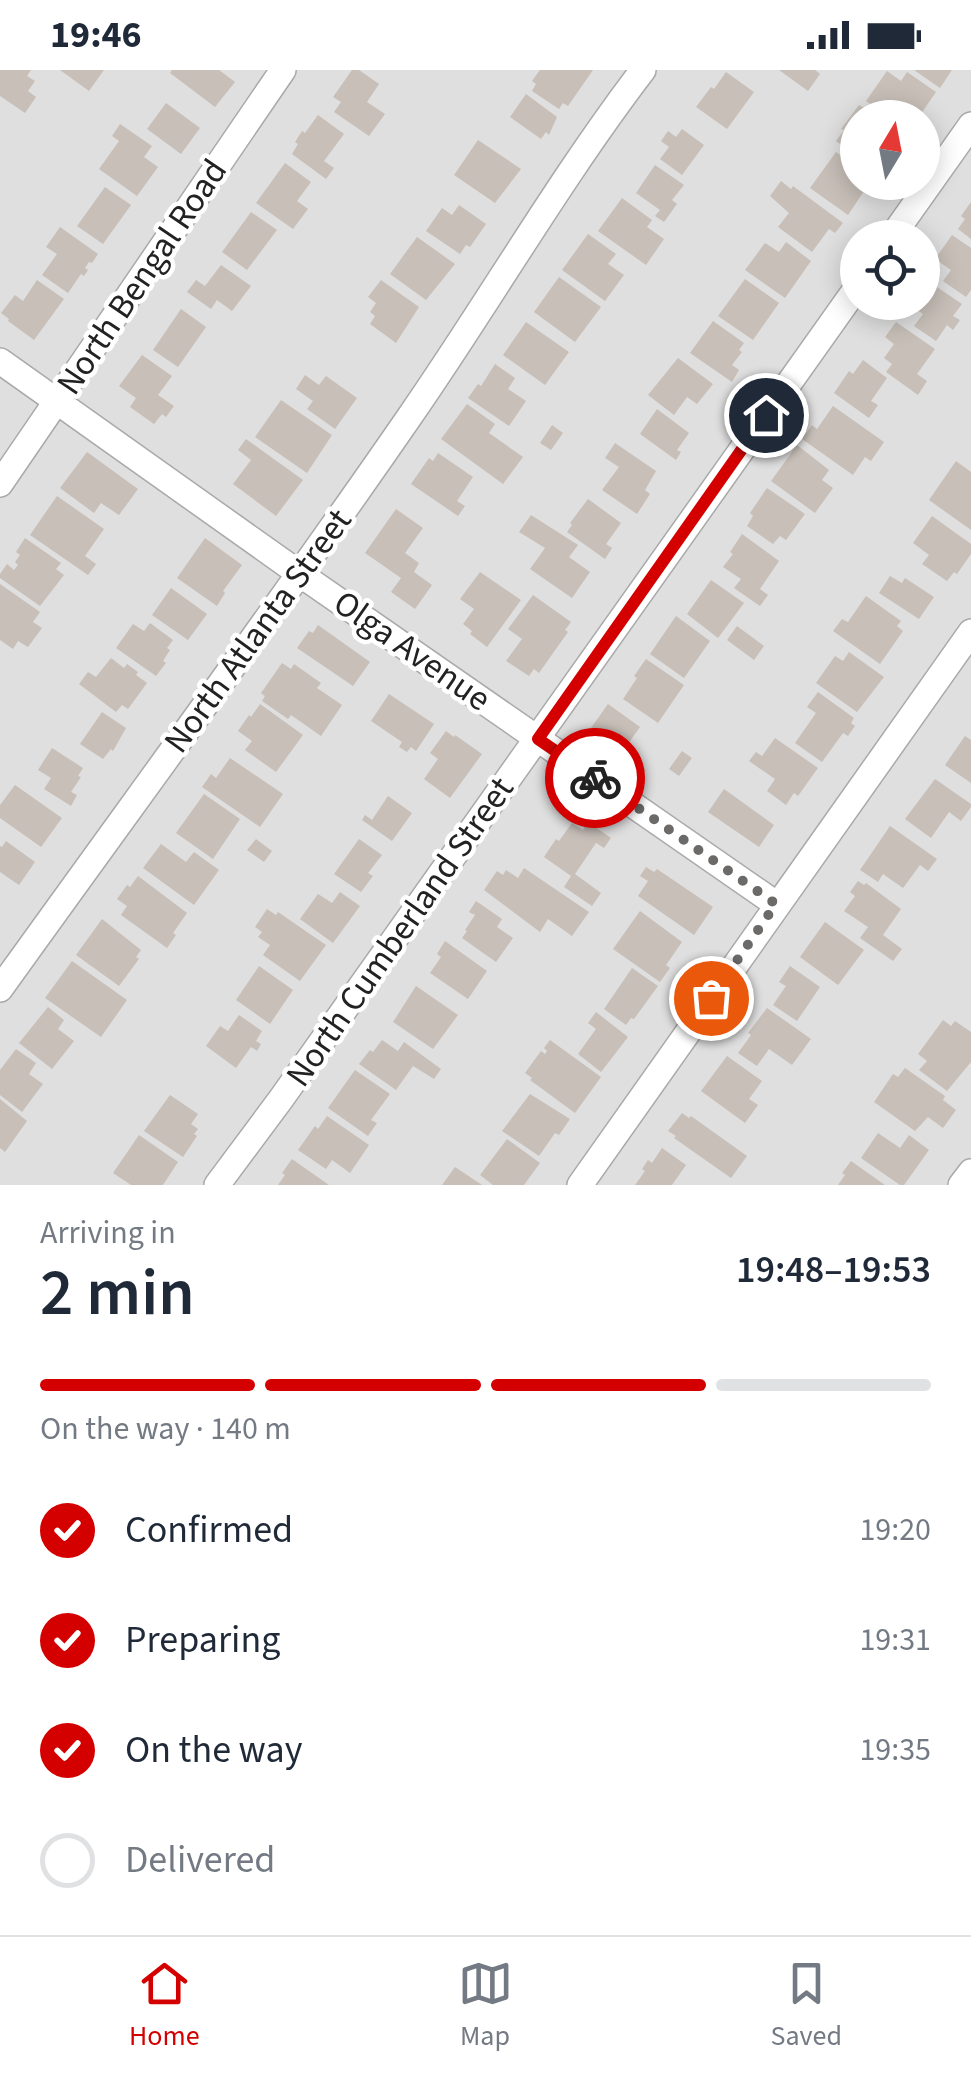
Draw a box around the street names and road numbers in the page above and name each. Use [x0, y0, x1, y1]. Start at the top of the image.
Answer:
street label: North Bengal Road [45, 149, 239, 405]
street label: North Atlanta Street [152, 498, 364, 763]
street label: Olga Avenue [323, 578, 501, 724]
street label: North Cumberland Street [274, 767, 526, 1097]

